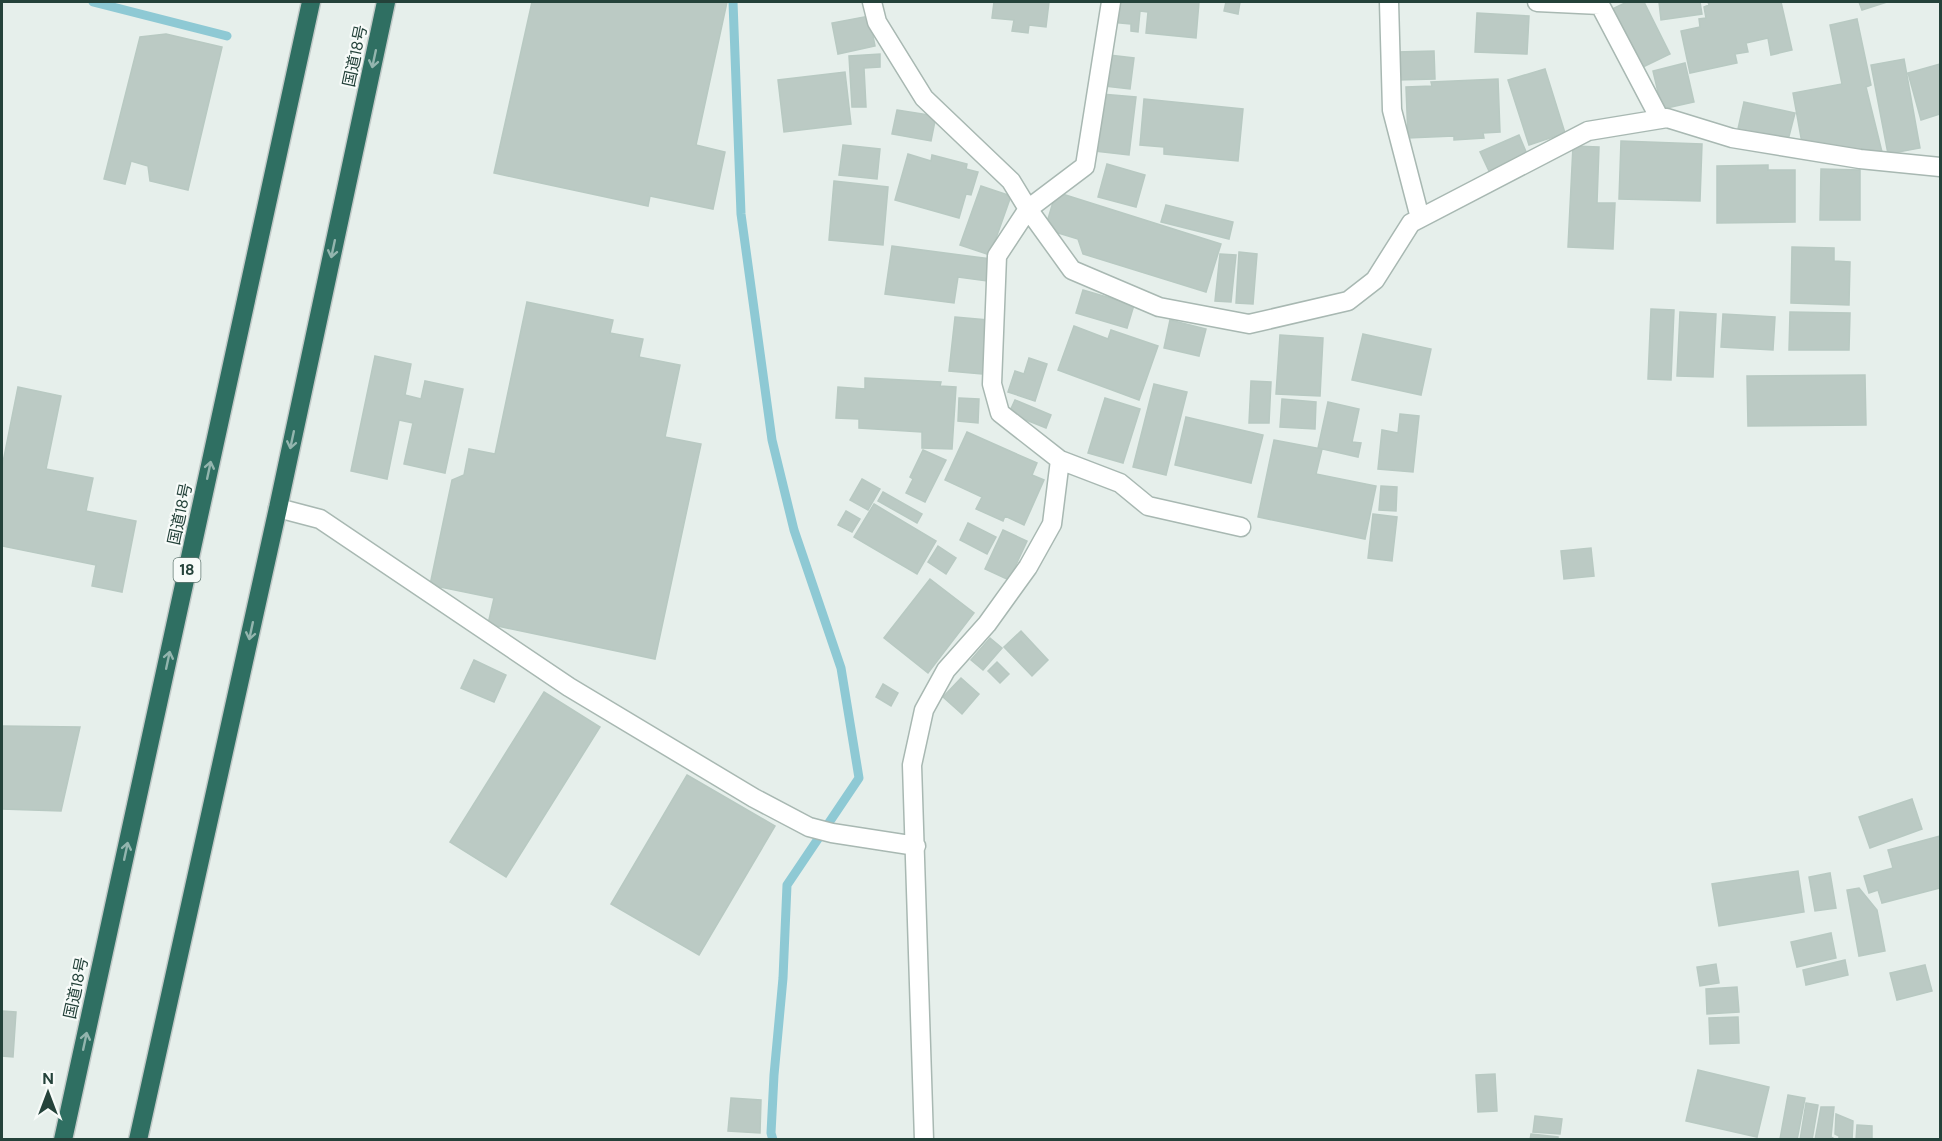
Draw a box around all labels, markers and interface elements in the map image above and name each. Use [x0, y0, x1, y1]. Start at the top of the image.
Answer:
street label: 国道18号 [338, 23, 372, 89]
one-way arrow [368, 48, 379, 68]
one-way arrow [327, 239, 338, 259]
one-way arrow [286, 430, 298, 449]
one-way arrow [204, 460, 216, 479]
street label: 国道18号 [163, 481, 197, 547]
road number: 18 [174, 558, 201, 582]
one-way arrow [244, 621, 256, 640]
one-way arrow [163, 651, 174, 671]
one-way arrow [121, 842, 132, 861]
street label: 国道18号 [59, 955, 93, 1021]
one-way arrow [79, 1032, 91, 1051]
north arrow [18, 1063, 78, 1123]
text: N [42, 1068, 54, 1089]

